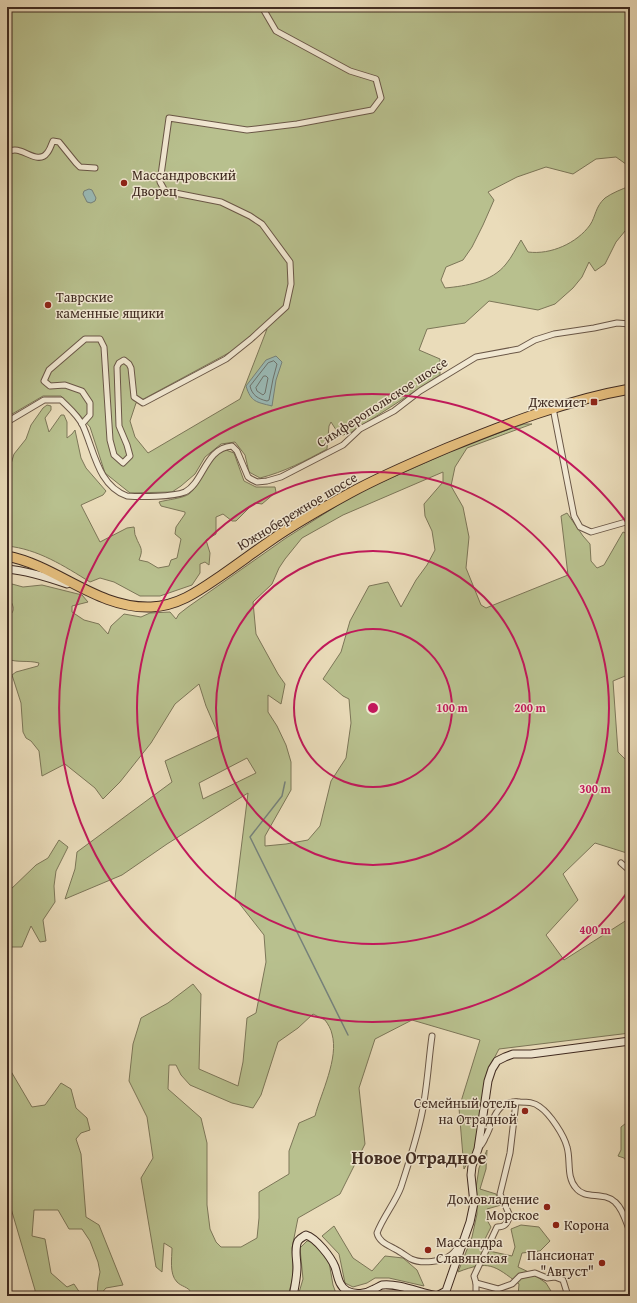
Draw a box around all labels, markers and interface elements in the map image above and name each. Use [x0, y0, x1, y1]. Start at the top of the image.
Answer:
place label: Массандровский Дворец [131, 165, 236, 201]
marker: Массандровский Дворец [119, 178, 129, 188]
place label: Таврские каменные ящики [56, 287, 164, 323]
marker: Таврские каменные ящики [43, 300, 53, 310]
street label: Симферопольское шоссе [312, 352, 452, 452]
place label: Джемиет [528, 392, 586, 412]
marker: Джемиет [589, 397, 599, 407]
street label: Южнобережное шоссе [233, 467, 361, 555]
text: 100 m [436, 699, 469, 716]
text: 200 m [514, 699, 547, 716]
centre of rings [366, 701, 380, 715]
text: 300 m [579, 780, 612, 797]
text: 400 m [579, 921, 612, 938]
place label: Семейный отель на Отрадной [414, 1093, 517, 1129]
marker: Семейный отель на Отрадной [520, 1106, 530, 1116]
district label: Новое Отрадное [352, 1144, 487, 1171]
place label: Домовладение Морское [446, 1189, 539, 1225]
marker: Домовладение Морское [542, 1202, 552, 1212]
place label: Корона [564, 1215, 610, 1235]
marker: Корона [551, 1220, 561, 1230]
place label: Массандра Славянская [436, 1232, 507, 1268]
marker: Массандра Славянская [423, 1245, 433, 1255]
place label: Пансионат "Август" [527, 1245, 594, 1281]
marker: Пансионат "Август" [597, 1258, 607, 1268]

